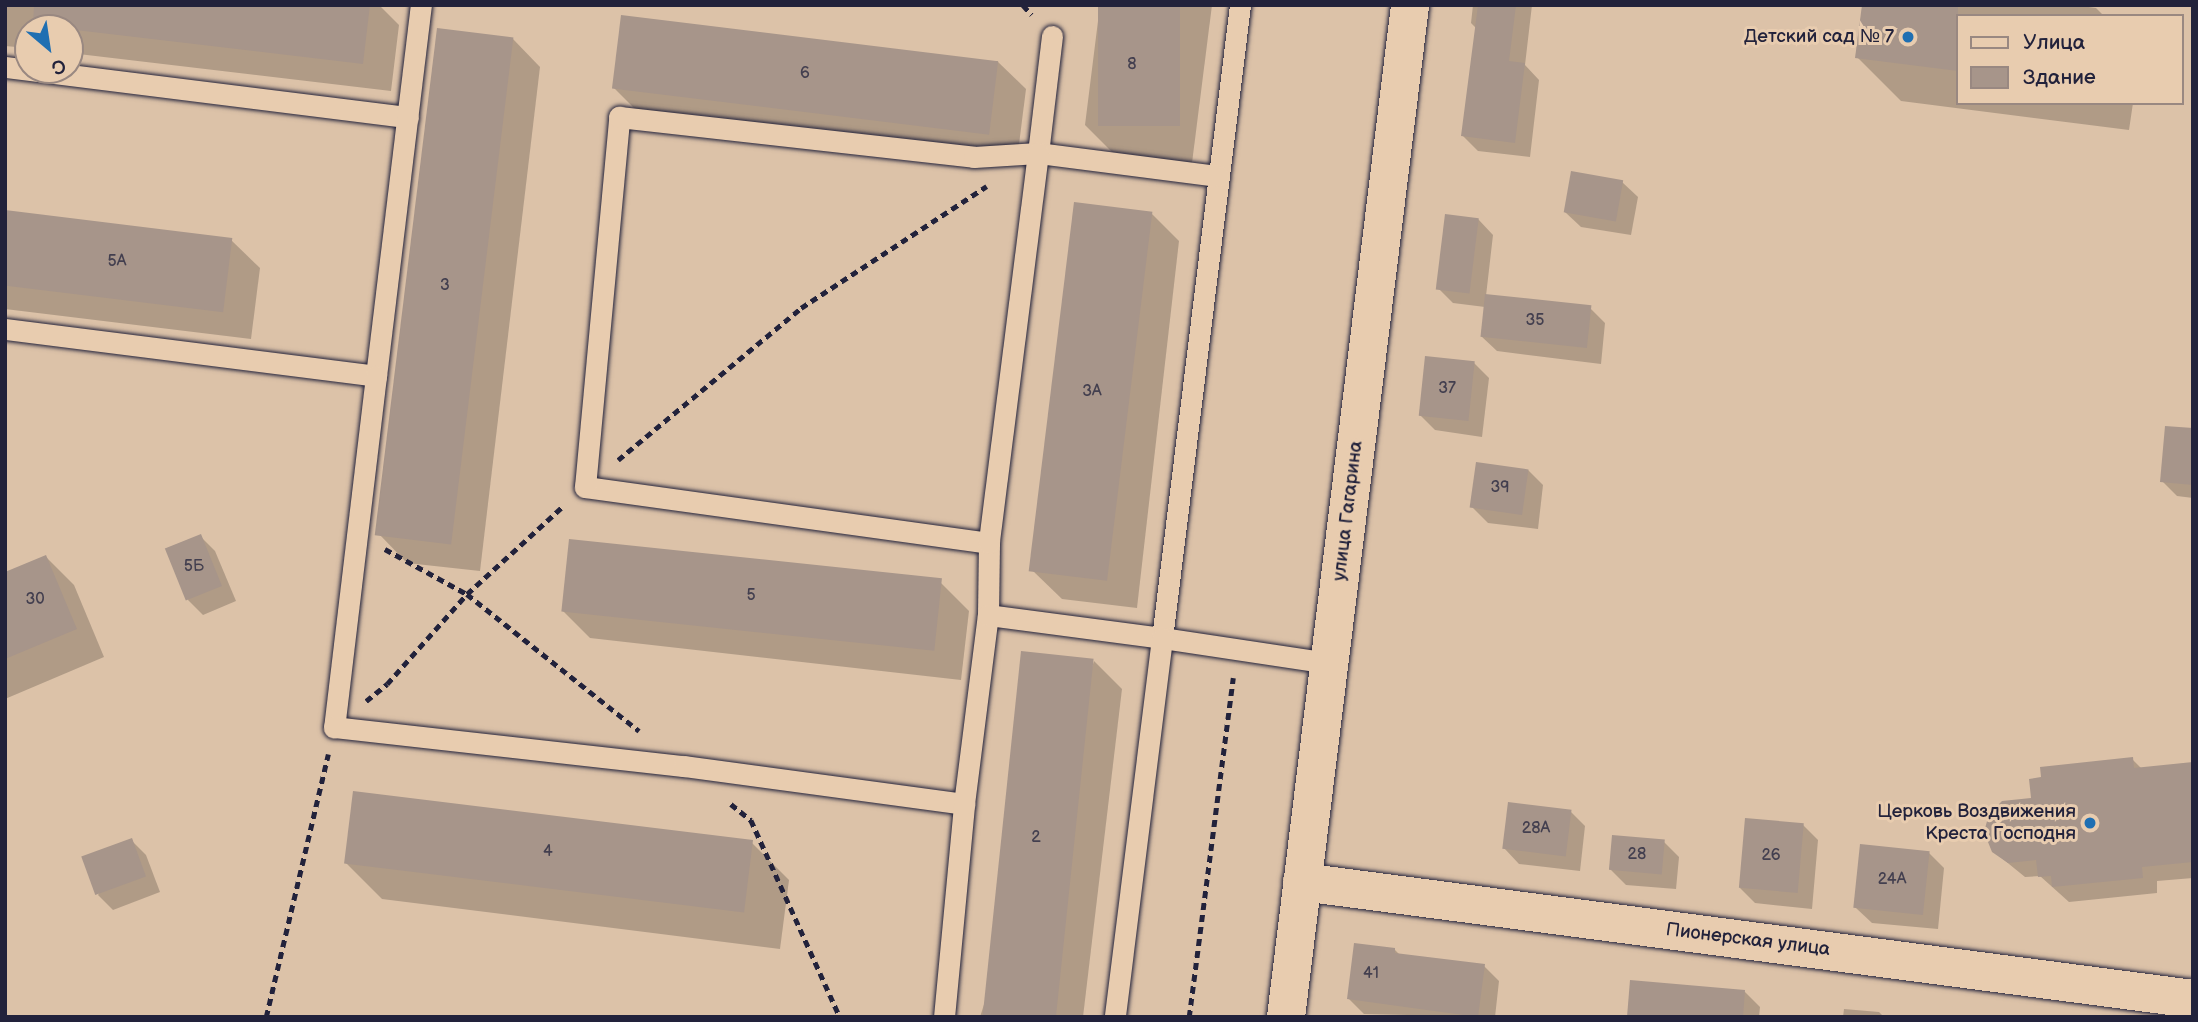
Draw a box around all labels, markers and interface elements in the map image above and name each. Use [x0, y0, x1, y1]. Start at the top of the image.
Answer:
north arrow [14, 14, 84, 84]
legend [1956, 14, 2184, 105]
place label: Детский сад № 7 [1743, 26, 1894, 48]
marker: Детский сад № 7 [1900, 29, 1916, 45]
text: Улица [2023, 30, 2085, 55]
text: С [47, 53, 70, 79]
house number: 8 [1127, 55, 1137, 75]
house number: 6 [800, 64, 810, 84]
text: Здание [2023, 65, 2096, 90]
house number: 5А [108, 252, 126, 272]
house number: 3 [440, 276, 450, 296]
house number: 35 [1525, 311, 1545, 331]
house number: 37 [1438, 379, 1456, 399]
house number: 3А [1082, 382, 1102, 402]
street label: улица Гагарина [1328, 440, 1368, 582]
house number: 39 [1490, 478, 1510, 498]
house number: 5Б [184, 557, 204, 577]
house number: 5 [746, 586, 756, 606]
house number: 30 [25, 590, 45, 610]
place label: Церковь Воздвижения Креста Господня [1877, 801, 2076, 845]
marker: Церковь Воздвижения Креста Господня [2082, 815, 2098, 831]
house number: 28А [1522, 819, 1550, 839]
house number: 2 [1031, 828, 1041, 848]
house number: 4 [543, 842, 553, 862]
house number: 28 [1628, 845, 1646, 865]
house number: 26 [1761, 846, 1781, 866]
house number: 24А [1878, 870, 1906, 890]
street label: Пионерская улица [1665, 919, 1831, 961]
house number: 41 [1363, 964, 1379, 984]

